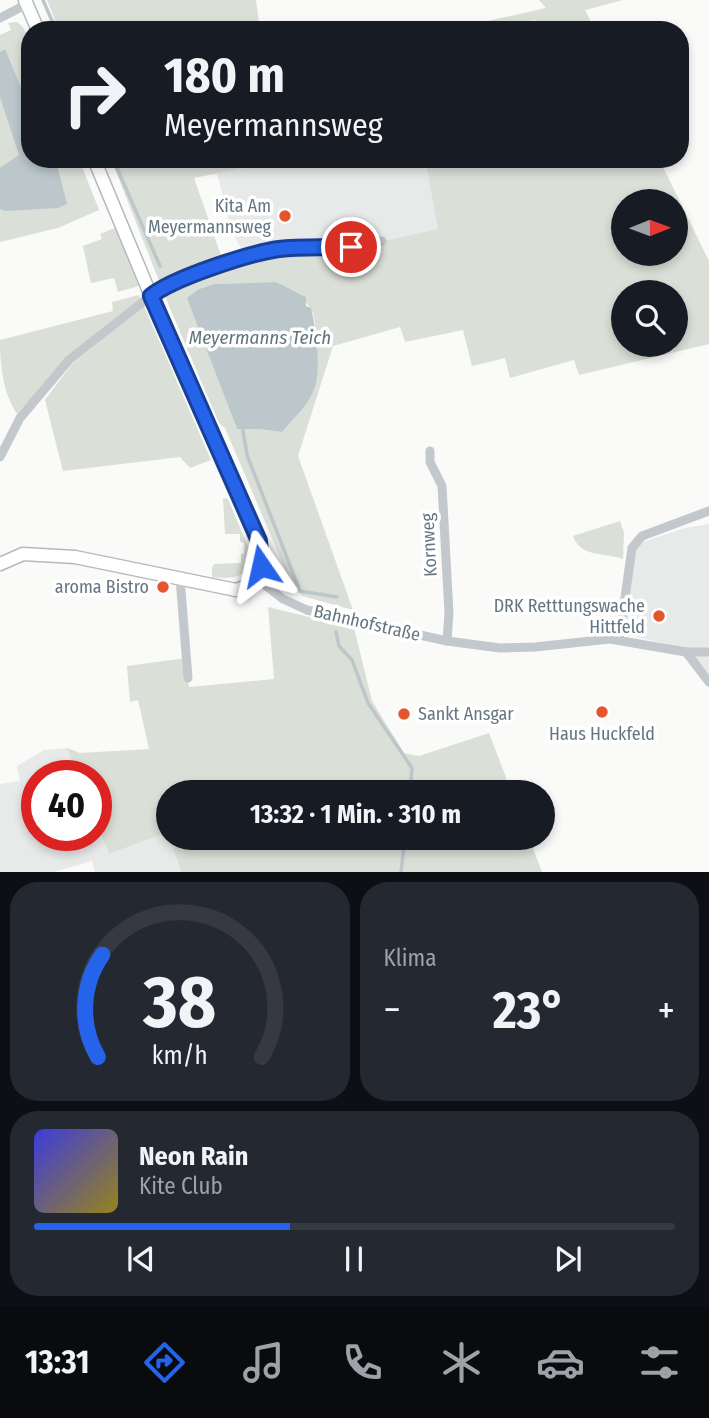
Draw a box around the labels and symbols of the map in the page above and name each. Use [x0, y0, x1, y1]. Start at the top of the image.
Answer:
north arrow [611, 189, 688, 266]
place label: Kita Am Meyermannsweg [148, 195, 272, 238]
marker: Kita Am Meyermannsweg [277, 208, 293, 224]
pin [321, 217, 381, 277]
water label: Meyermanns Teich [189, 326, 331, 349]
street label: Kornweg [416, 512, 442, 577]
position arrow [224, 529, 298, 603]
place label: aroma Bistro [55, 576, 149, 598]
marker: aroma Bistro [155, 579, 171, 595]
place label: DRK Retttungswache Hittfeld [494, 595, 645, 638]
street label: Bahnhofstraße [312, 600, 423, 646]
marker: DRK Retttungswache Hittfeld [651, 608, 667, 624]
place label: Sankt Ansgar [418, 703, 514, 725]
marker: Haus Huckfeld [594, 704, 610, 720]
marker: Sankt Ansgar [396, 706, 412, 722]
place label: Haus Huckfeld [549, 723, 655, 745]
speed limit sign: 40 [21, 760, 112, 851]

